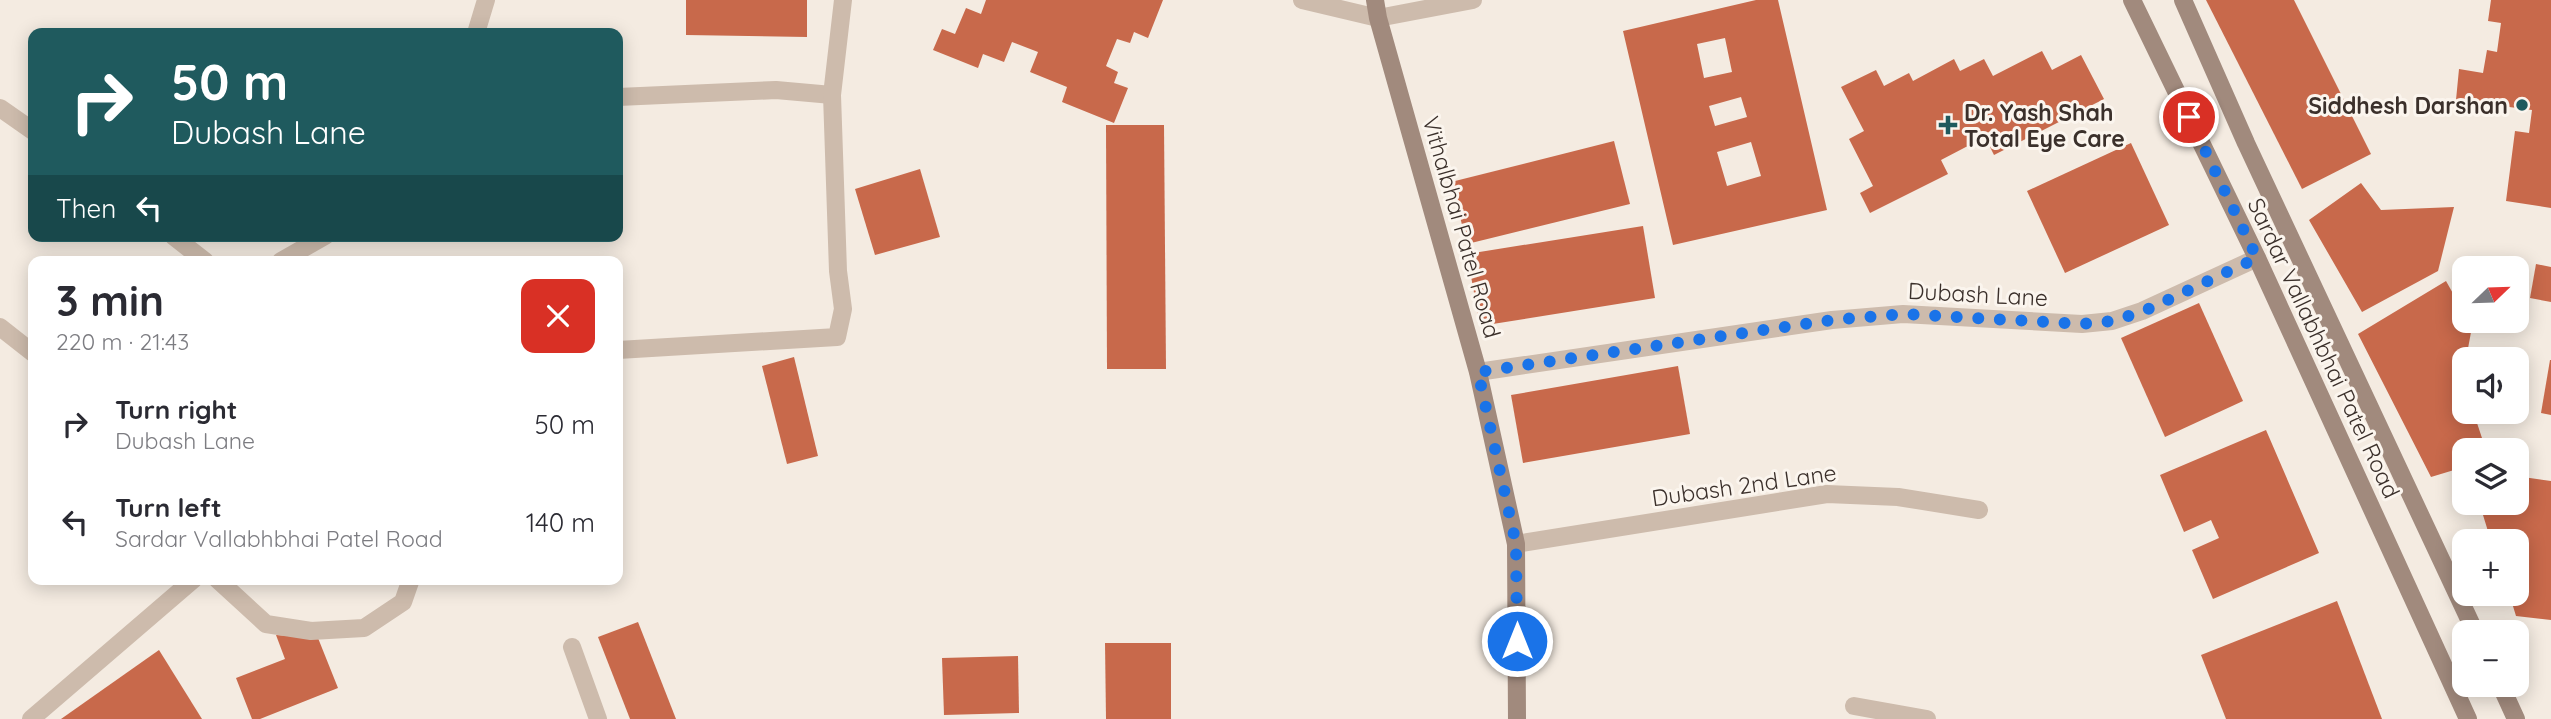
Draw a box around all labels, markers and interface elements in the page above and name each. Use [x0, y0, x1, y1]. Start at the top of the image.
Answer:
text: 50 m [171, 51, 288, 112]
icon: right [56, 56, 147, 147]
pin [2159, 87, 2219, 147]
place label: Siddhesh Darshan [2308, 91, 2508, 120]
marker: Siddhesh Darshan [2514, 97, 2530, 113]
place label: Dr. Yash Shah Total Eye Care [1964, 98, 2125, 153]
icon: arrive [2170, 98, 2208, 136]
text: Dubash Lane [171, 112, 366, 152]
street label: Vithalbhai Patel Road [1416, 113, 1508, 341]
marker: Dr. Yash Shah Total Eye Care [1938, 115, 1958, 135]
icon: left [130, 189, 168, 227]
text: Then [56, 192, 116, 225]
street label: Sardar Vallabhbhai Patel Road [2242, 193, 2406, 503]
north arrow [2452, 256, 2529, 332]
map controls [2452, 256, 2529, 697]
text: 3 min [56, 274, 164, 327]
street label: Dubash Lane [1907, 276, 2049, 312]
button: close [521, 279, 595, 353]
text: 220 m · 21:43 [56, 327, 189, 356]
button: sound [2452, 347, 2529, 424]
text: Turn right [115, 393, 237, 426]
icon: right [56, 405, 94, 443]
text: 50 m [535, 408, 595, 441]
text: Dubash Lane [115, 426, 255, 455]
button: layers [2452, 438, 2529, 515]
street label: Dubash 2nd Lane [1650, 458, 1838, 512]
text: Turn left [115, 491, 222, 524]
icon: left [56, 503, 94, 541]
text: 140 m [526, 506, 595, 539]
text: Sardar Vallabhbhai Patel Road [115, 524, 443, 553]
button: + [2452, 529, 2529, 606]
position arrow [1480, 604, 1554, 678]
button: − [2452, 620, 2529, 697]

